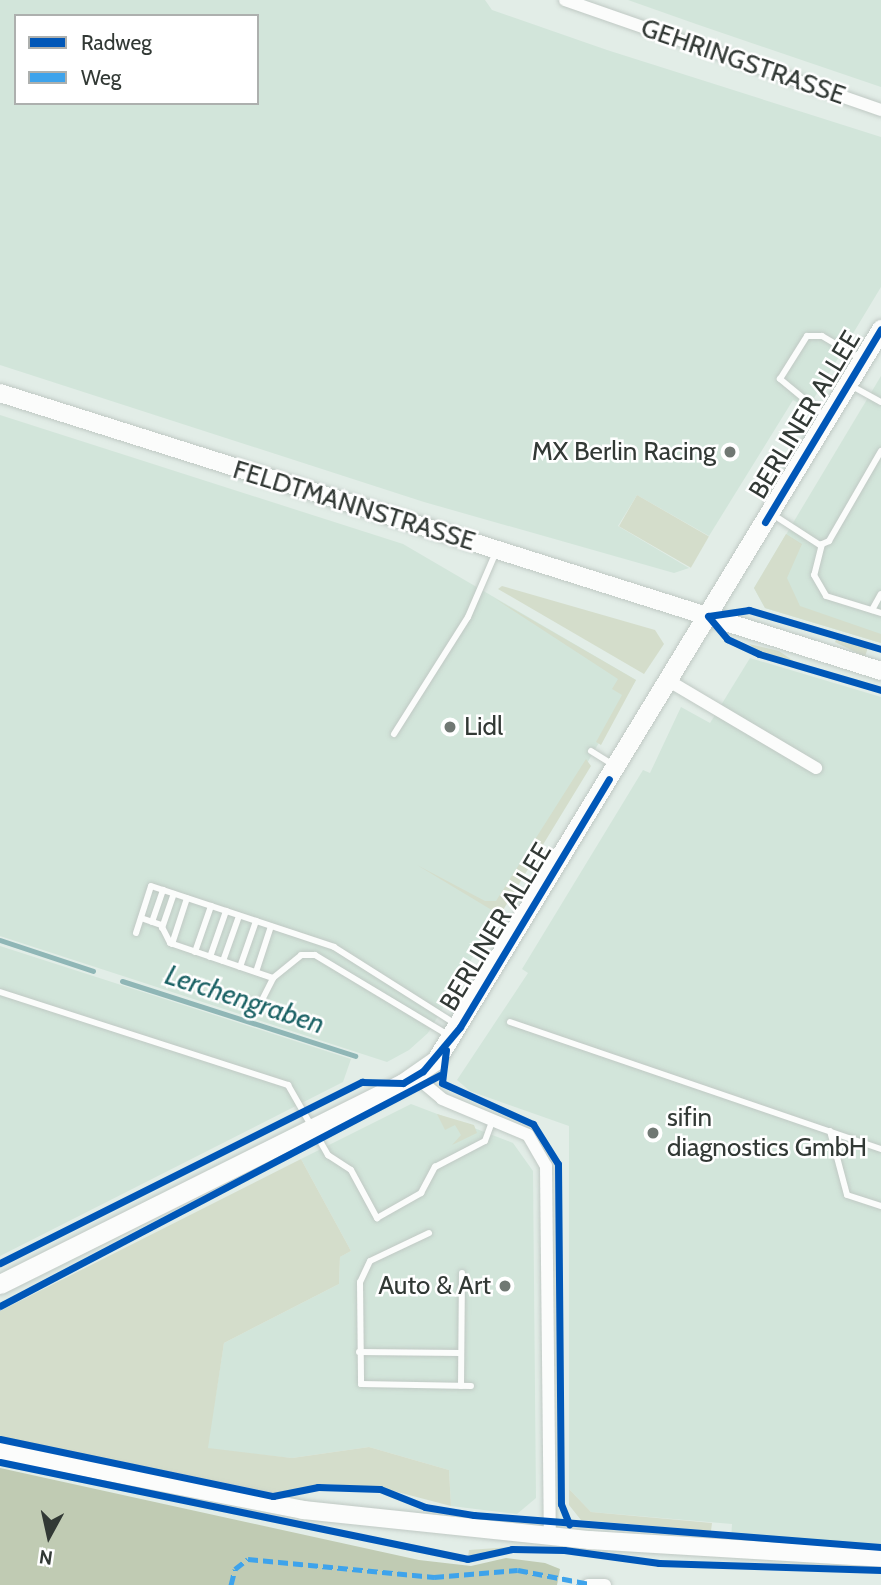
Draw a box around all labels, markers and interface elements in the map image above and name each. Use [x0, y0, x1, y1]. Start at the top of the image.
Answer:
street label: GEHRINGSTRASSE [637, 12, 849, 112]
legend [14, 14, 259, 105]
text: Radweg [81, 30, 152, 55]
text: Weg [81, 65, 121, 90]
street label: BERLINER ALLEE [743, 325, 867, 505]
place label: MX Berlin Racing [532, 436, 716, 468]
marker: MX Berlin Racing [722, 444, 738, 460]
street label: FELDTMANNSTRASSE [229, 454, 479, 558]
place label: Lidl [464, 711, 503, 743]
marker: Lidl [442, 719, 458, 735]
street label: BERLINER ALLEE [434, 837, 558, 1017]
water label: Lerchengraben [161, 958, 329, 1040]
place label: sifin diagnostics GmbH [667, 1102, 867, 1164]
marker: sifin diagnostics GmbH [645, 1125, 661, 1141]
place label: Auto & Art [378, 1270, 491, 1302]
marker: Auto & Art [497, 1278, 513, 1294]
north arrow [14, 1501, 84, 1571]
text: N [38, 1545, 54, 1570]

